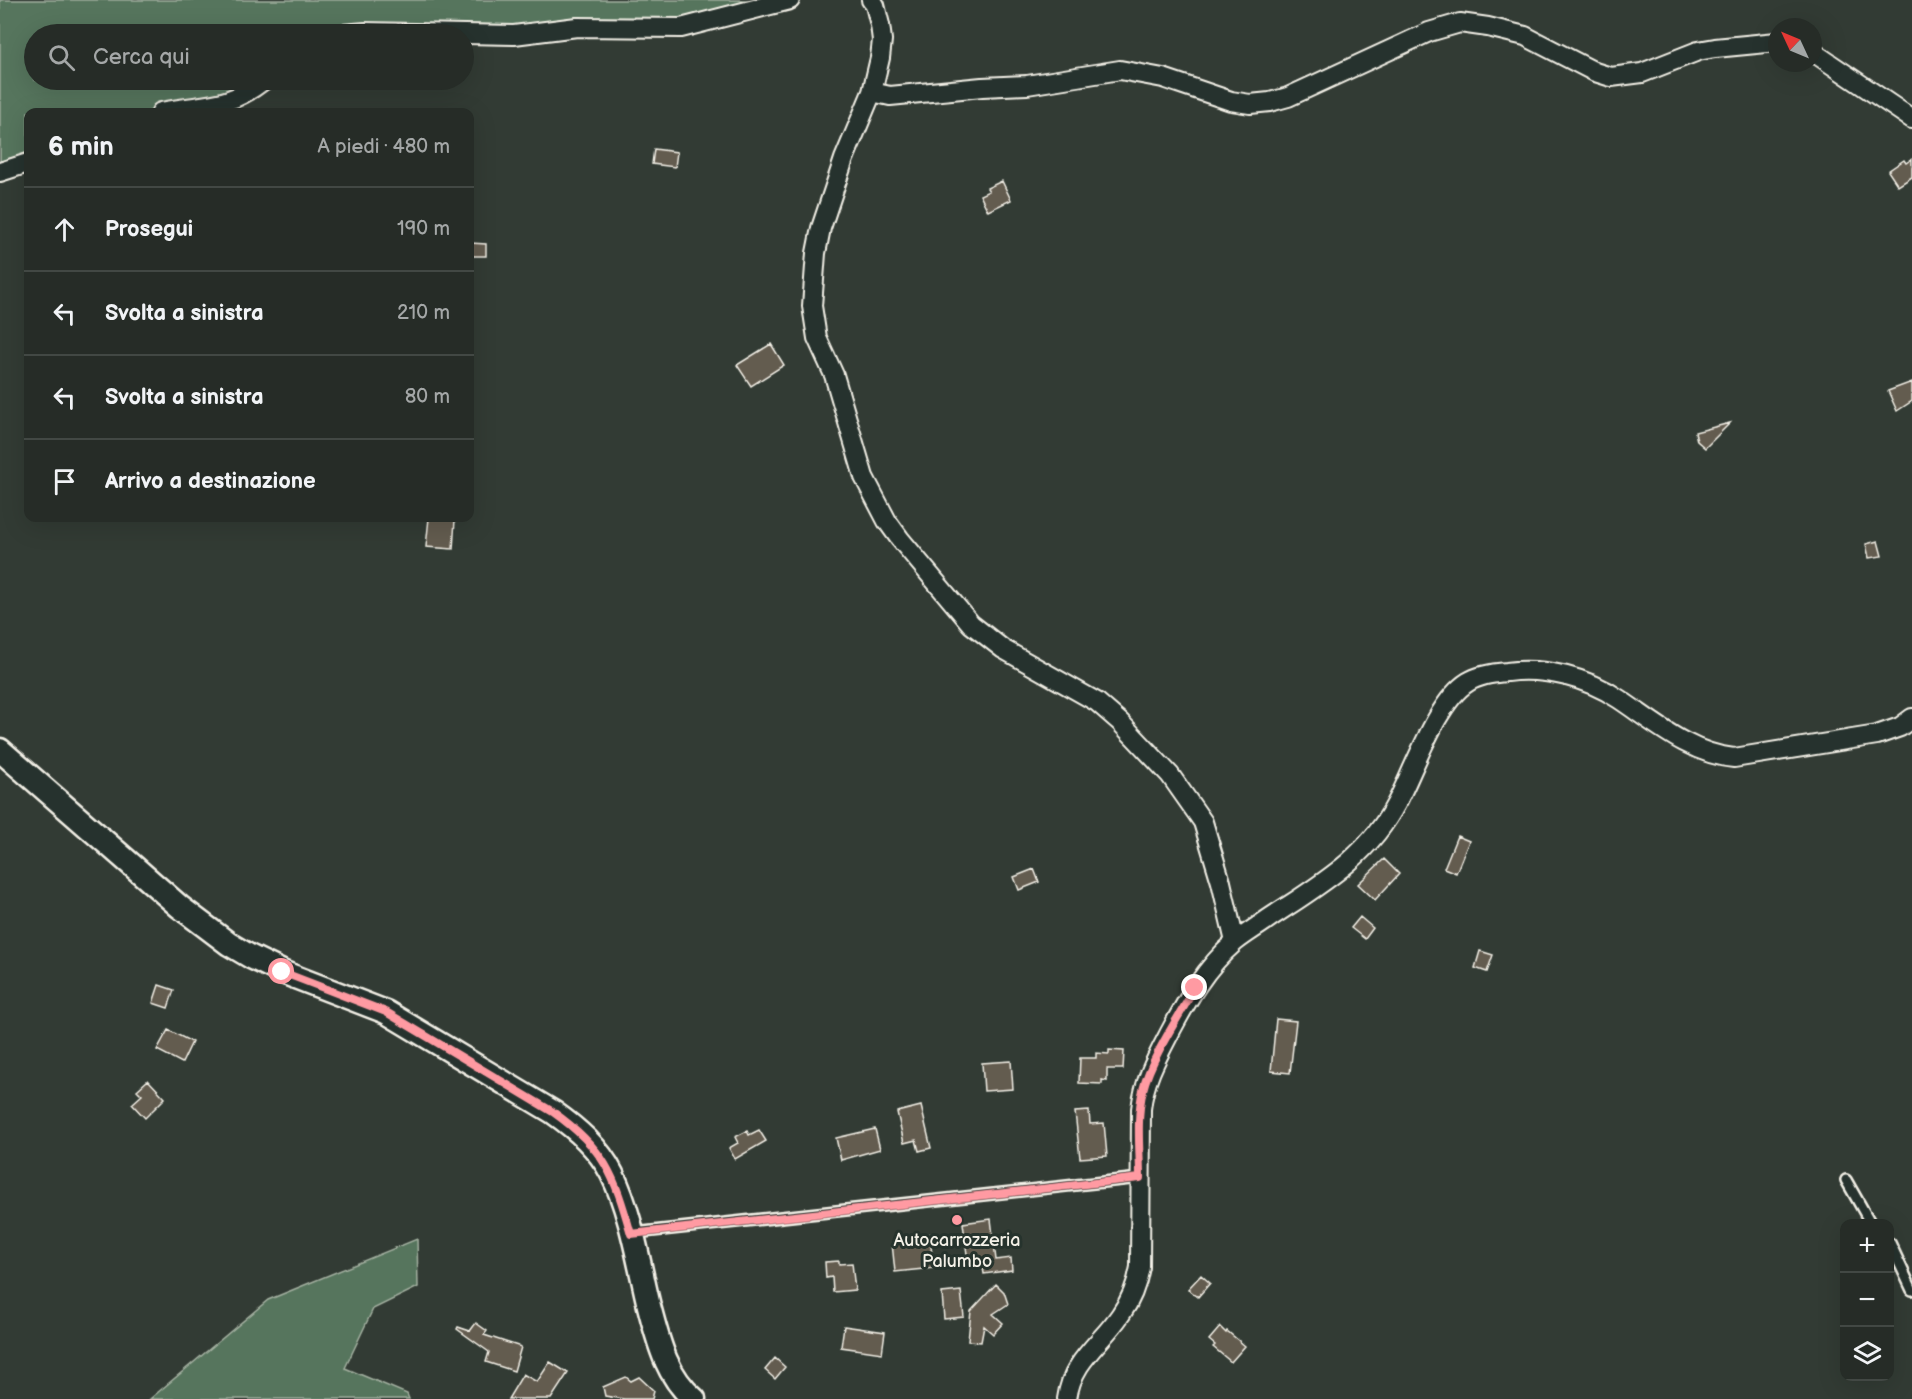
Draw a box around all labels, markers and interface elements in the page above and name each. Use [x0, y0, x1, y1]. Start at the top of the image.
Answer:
north arrow [1768, 18, 1822, 72]
search box [24, 24, 474, 90]
icon: search [45, 41, 78, 74]
text: Cerca qui [93, 44, 190, 71]
text: 6 min [48, 132, 114, 163]
text: A piedi · 480 m [318, 135, 450, 159]
icon: ahead [48, 213, 81, 246]
text: Prosegui [105, 216, 193, 243]
text: 190 m [397, 217, 450, 241]
icon: left [48, 297, 81, 330]
text: Svolta a sinistra [105, 300, 264, 327]
text: 210 m [397, 301, 450, 325]
icon: left [48, 381, 81, 414]
text: Svolta a sinistra [105, 384, 264, 411]
text: 80 m [405, 385, 450, 409]
icon: arrive [48, 465, 81, 498]
text: Arrivo a destinazione [105, 468, 316, 495]
route start [268, 958, 294, 984]
route end [1181, 974, 1207, 1000]
marker: Autocarrozzeria Palumbo [950, 1213, 964, 1227]
map controls [1840, 1219, 1894, 1381]
button: + [1840, 1219, 1894, 1273]
place label: Autocarrozzeria Palumbo [893, 1230, 1021, 1272]
button: − [1840, 1273, 1894, 1327]
button: layers [1840, 1327, 1894, 1381]

